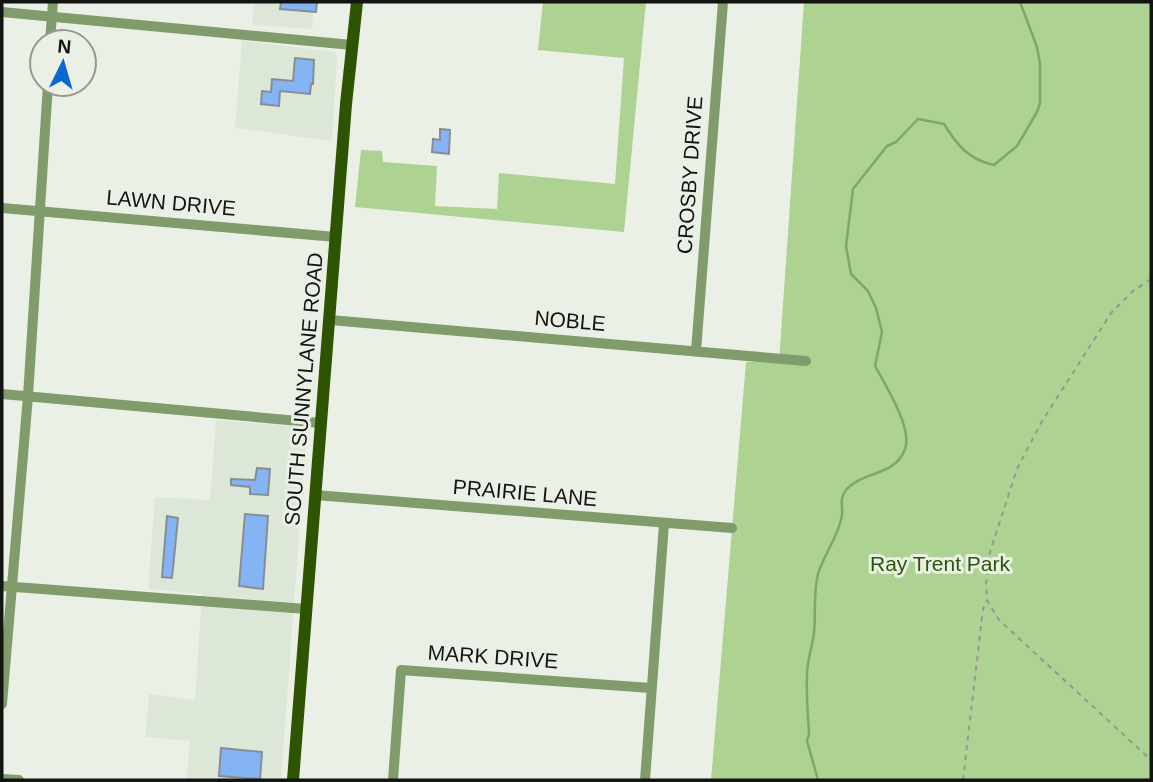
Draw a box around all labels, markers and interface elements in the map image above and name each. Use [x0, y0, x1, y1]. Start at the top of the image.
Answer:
north arrow [28, 28, 98, 98]
text: N [57, 36, 72, 58]
street label: CROSBY DRIVE [673, 95, 706, 255]
street label: LAWN DRIVE [105, 185, 237, 220]
street label: SOUTH SUNNYLANE ROAD [280, 251, 327, 527]
street label: NOBLE [534, 306, 607, 335]
street label: PRAIRIE LANE [452, 475, 598, 510]
park label: Ray Trent Park [870, 552, 1011, 575]
street label: MARK DRIVE [427, 640, 559, 673]

